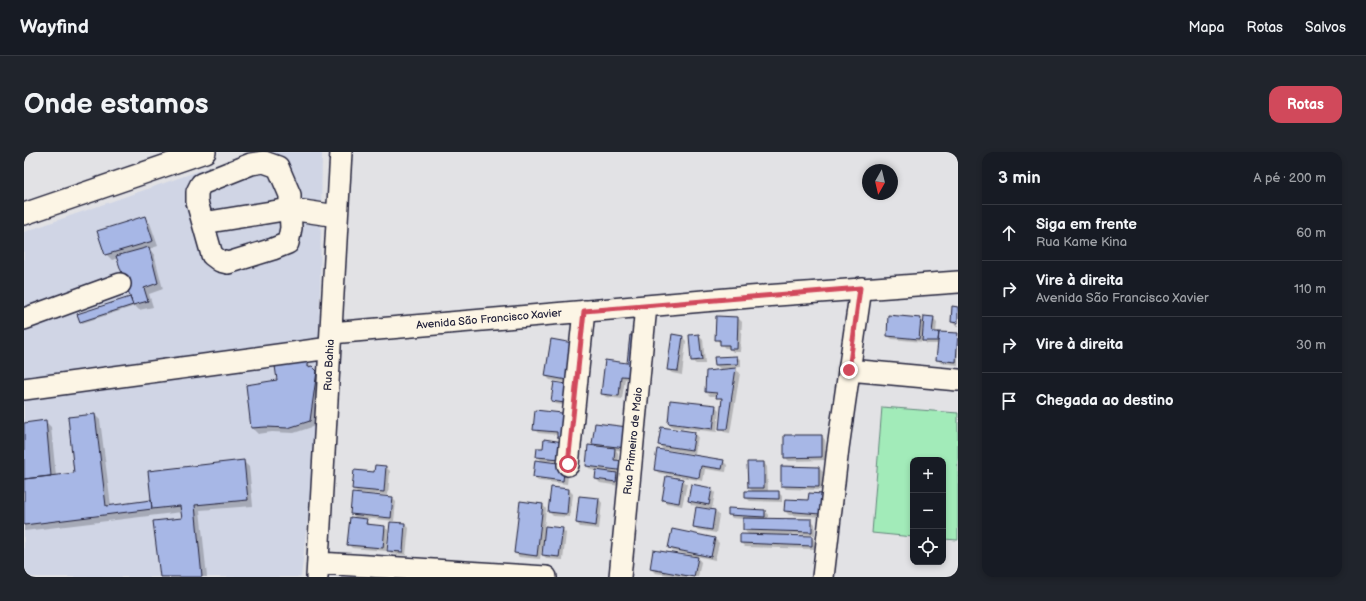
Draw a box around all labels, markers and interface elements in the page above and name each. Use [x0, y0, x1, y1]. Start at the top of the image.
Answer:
text: Wayfind [20, 16, 89, 39]
text: Mapa [1188, 19, 1225, 36]
text: Rotas [1247, 19, 1283, 36]
text: Salvos [1305, 19, 1346, 36]
button: Rotas [1269, 86, 1342, 123]
text: Onde estamos [24, 88, 209, 121]
north arrow [862, 164, 898, 200]
text: 3 min [998, 168, 1041, 188]
text: A pé · 200 m [1253, 170, 1326, 186]
text: Siga em frente [1036, 215, 1137, 234]
icon: ahead [998, 222, 1020, 244]
text: 60 m [1296, 225, 1326, 241]
text: Rua Kame Kina [1036, 234, 1127, 250]
text: Vire à direita [1036, 271, 1123, 290]
icon: right [998, 278, 1020, 300]
text: 110 m [1294, 281, 1326, 297]
text: Avenida São Francisco Xavier [1036, 290, 1209, 306]
street label: Avenida São Francisco Xavier [416, 306, 563, 332]
icon: right [998, 334, 1020, 356]
text: Vire à direita [1036, 335, 1123, 354]
text: 30 m [1296, 337, 1326, 353]
street label: Rua Bahia [321, 339, 337, 391]
route end [840, 361, 858, 379]
street label: Rua Primeiro de Maio [621, 387, 645, 495]
icon: arrive [998, 390, 1020, 412]
text: Chegada ao destino [1036, 391, 1174, 410]
route start [559, 455, 577, 473]
map controls [910, 457, 946, 565]
button: + [910, 457, 946, 493]
button: − [910, 493, 946, 529]
button: locate [910, 529, 946, 565]

